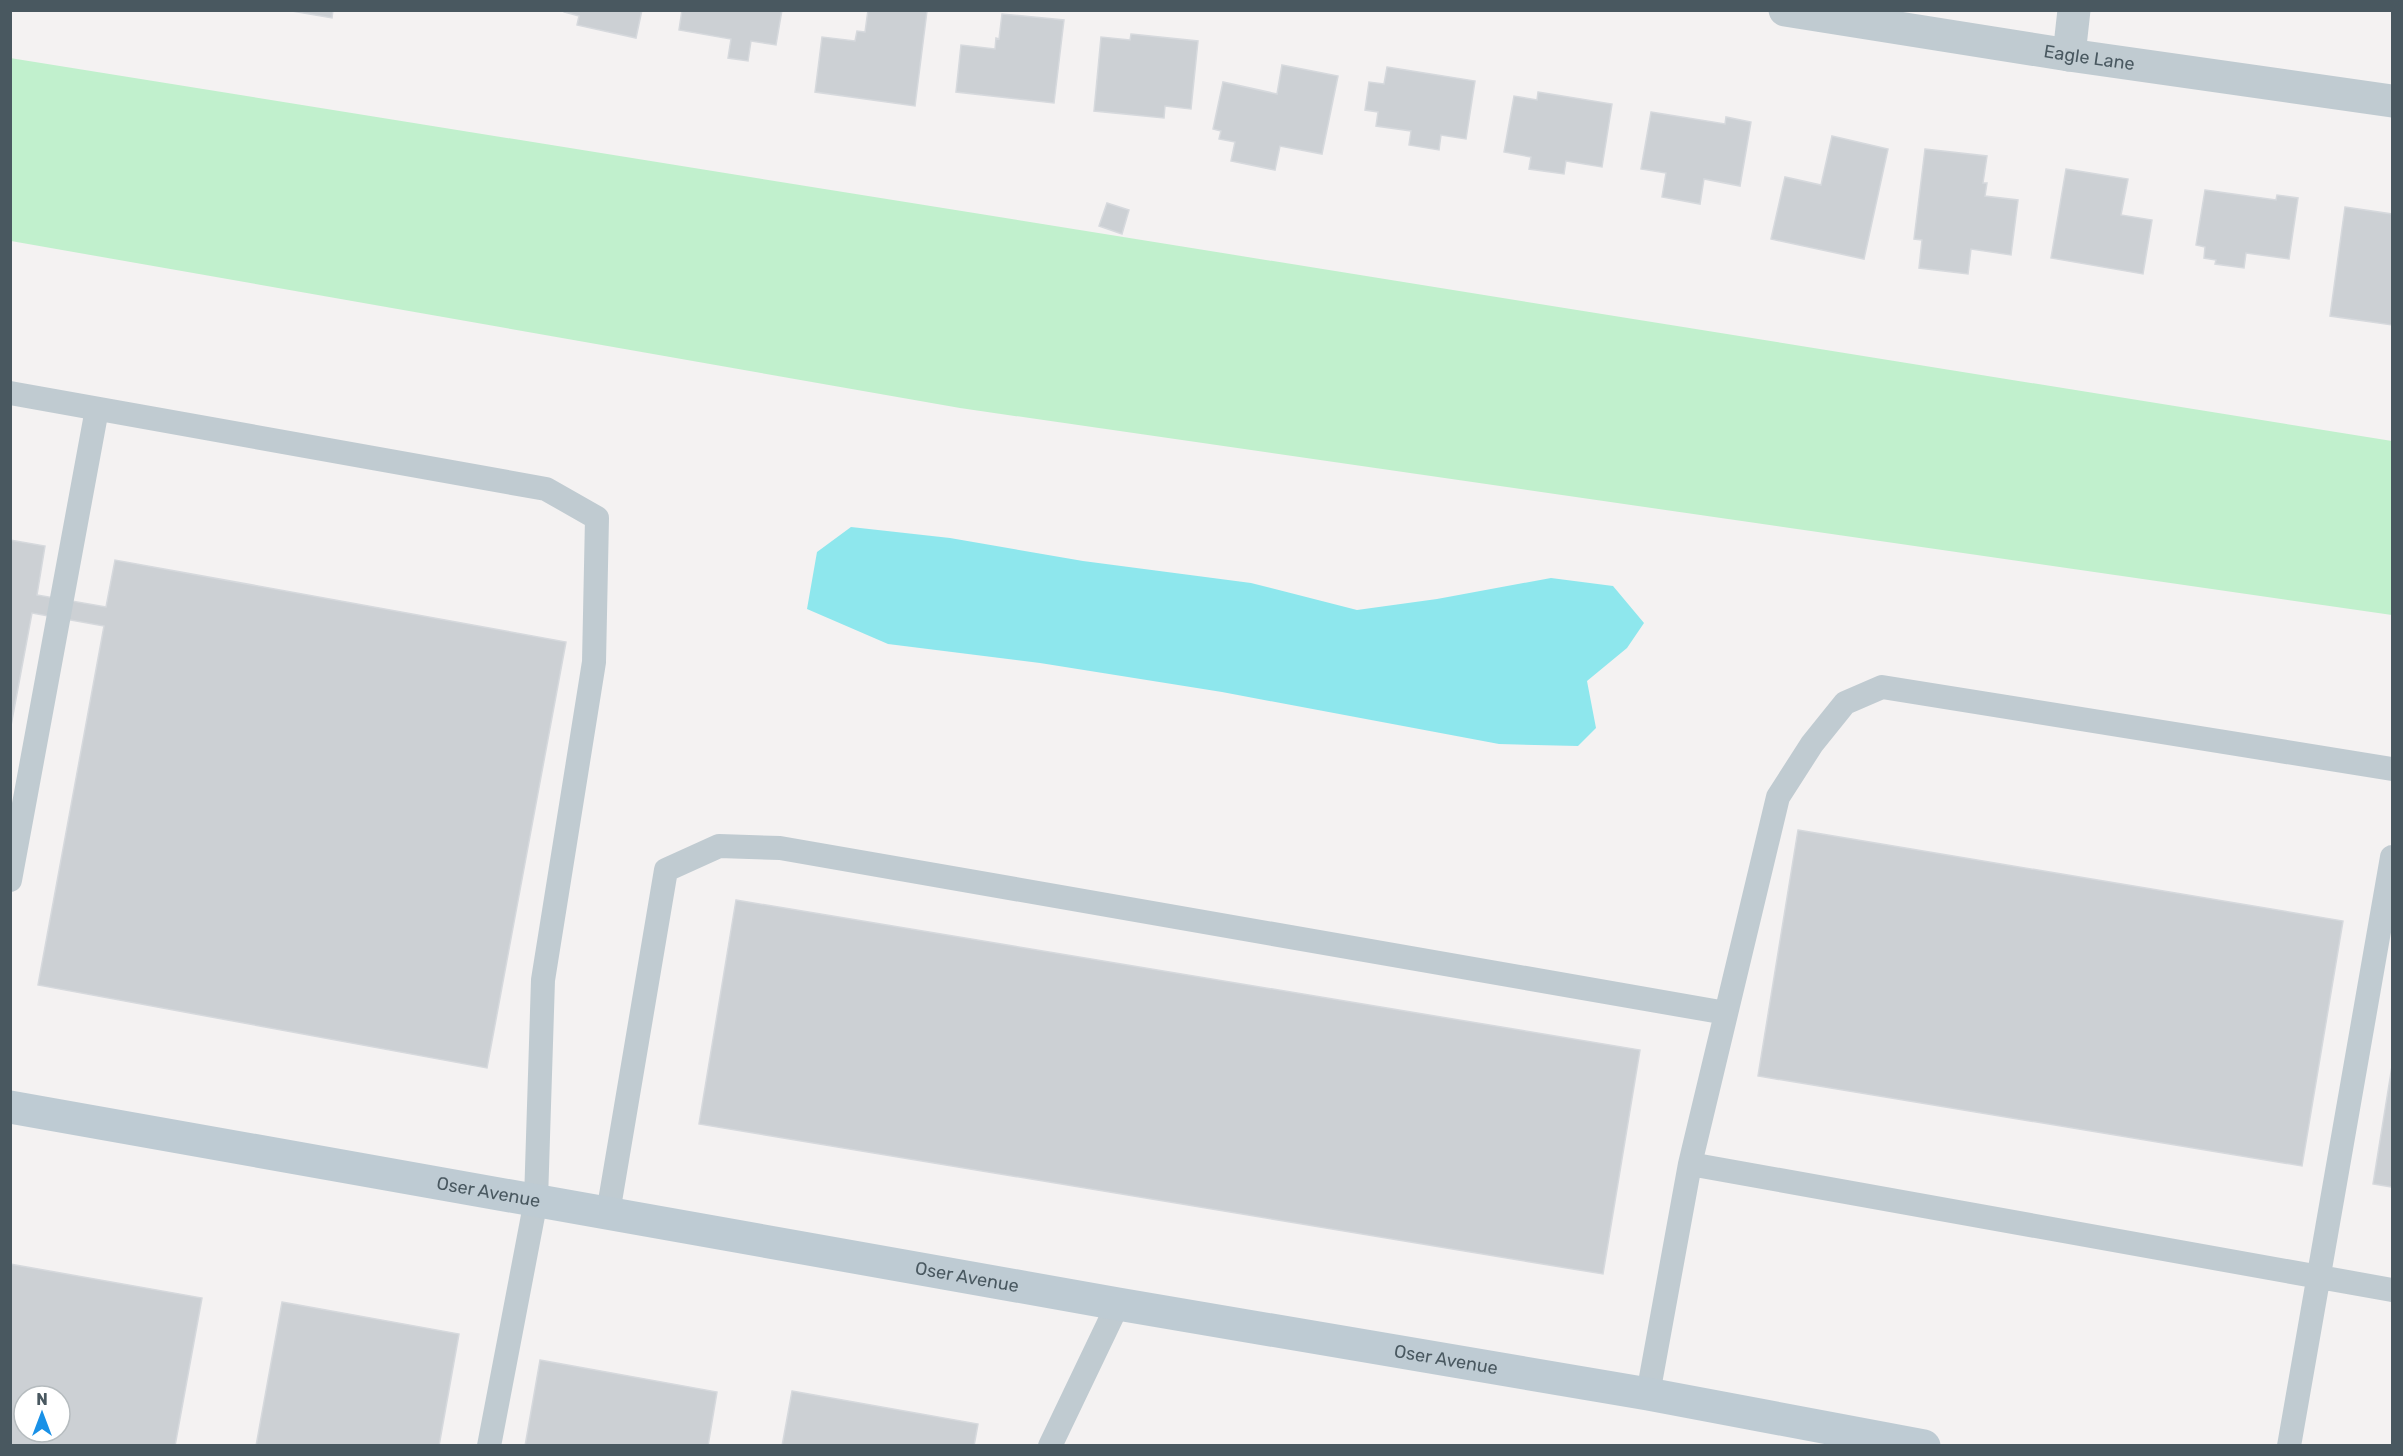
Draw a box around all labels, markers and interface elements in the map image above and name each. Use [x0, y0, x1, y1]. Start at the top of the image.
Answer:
street label: Eagle Lane [2042, 40, 2136, 75]
street label: Oser Avenue [435, 1172, 542, 1212]
street label: Oser Avenue [913, 1257, 1021, 1297]
street label: Oser Avenue [1392, 1340, 1500, 1379]
north arrow [12, 1384, 72, 1444]
text: N [36, 1390, 48, 1409]

